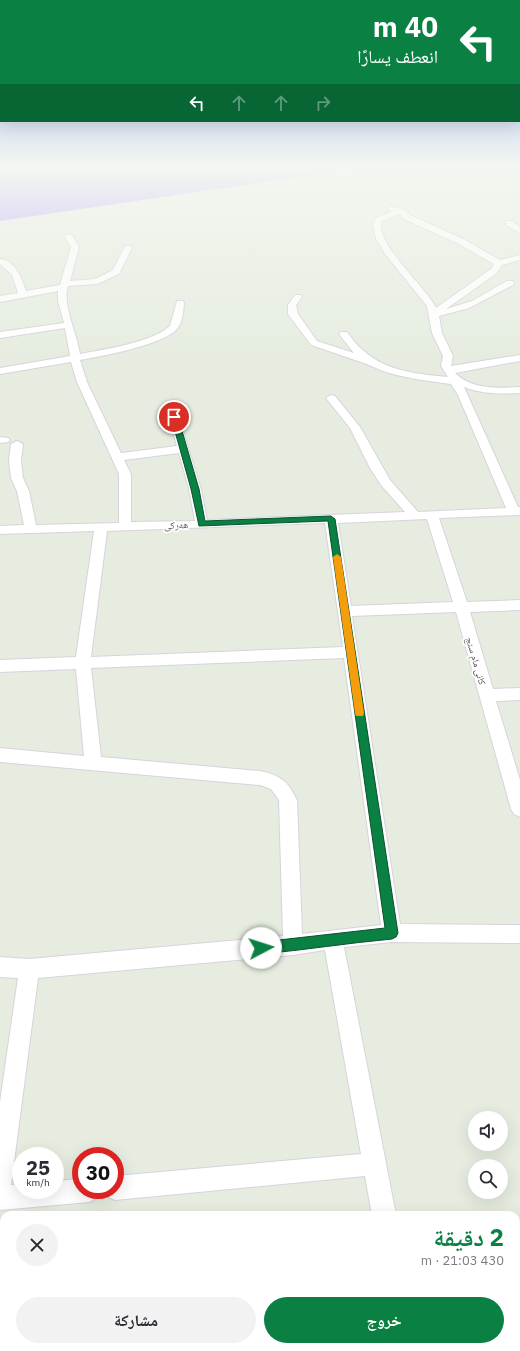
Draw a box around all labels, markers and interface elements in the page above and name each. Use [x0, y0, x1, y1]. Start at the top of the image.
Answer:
text: 40 m [373, 8, 438, 45]
icon: left [452, 16, 504, 68]
text: انعطف يسارًا [357, 45, 438, 68]
icon: left [186, 92, 208, 114]
icon: ahead [228, 92, 250, 114]
icon: ahead [270, 92, 292, 114]
icon: right [312, 92, 334, 114]
pin [157, 400, 191, 434]
icon: arrive [163, 406, 185, 428]
street label: هەرکی [164, 518, 188, 532]
street label: کانی مام سنج [462, 636, 489, 687]
position arrow [240, 927, 282, 969]
map controls [468, 1111, 508, 1199]
button: sound [468, 1111, 508, 1151]
speed limit sign: 30 [72, 1147, 124, 1199]
text: 25 [26, 1154, 50, 1181]
button: search [468, 1159, 508, 1199]
text: km/h [26, 1176, 50, 1189]
text: 2 دقيقة [434, 1221, 504, 1253]
button: close [16, 1224, 58, 1266]
text: 430 m · 21:03 [421, 1252, 504, 1269]
button: مشاركة [16, 1297, 256, 1343]
button: خروج [264, 1297, 504, 1343]

